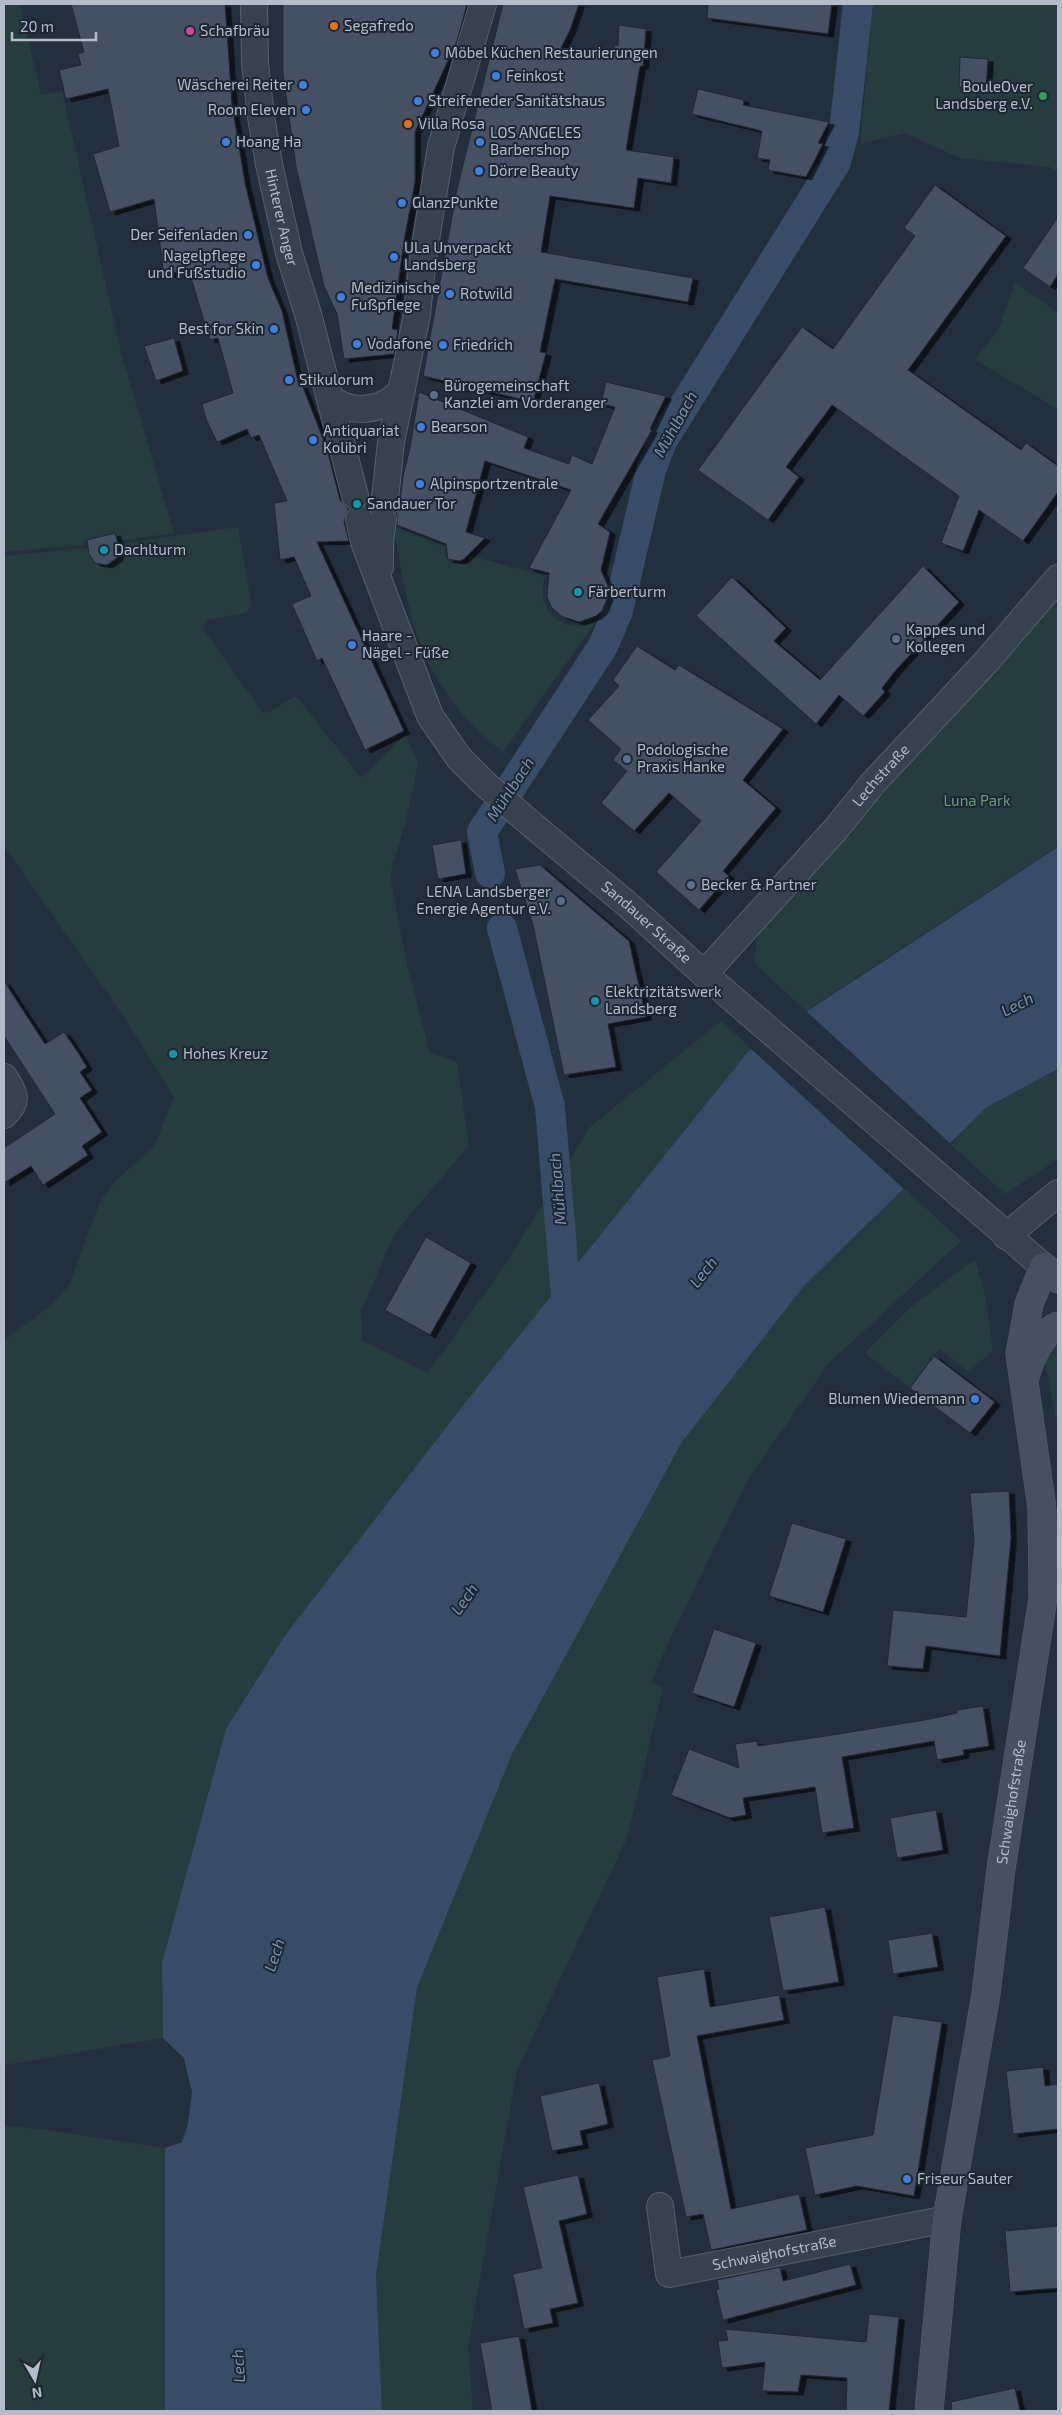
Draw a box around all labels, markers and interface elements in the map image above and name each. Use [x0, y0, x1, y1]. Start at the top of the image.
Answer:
scale bar [12, 10, 96, 42]
place label: Segafredo [344, 16, 414, 34]
text: 20 m [20, 17, 54, 35]
marker: Segafredo [328, 20, 340, 32]
place label: Schafbräu [200, 21, 270, 39]
marker: Schafbräu [184, 25, 196, 37]
place label: Möbel Küchen Restaurierungen [445, 43, 658, 61]
marker: Möbel Küchen Restaurierungen [429, 47, 441, 59]
place label: Feinkost [506, 66, 564, 84]
marker: Feinkost [490, 70, 502, 82]
place label: Wäscherei Reiter [177, 75, 293, 93]
place label: BouleOver Landsberg e.V. [935, 77, 1033, 112]
marker: Wäscherei Reiter [297, 79, 309, 91]
marker: BouleOver Landsberg e.V. [1037, 90, 1049, 102]
place label: Streifeneder Sanitätshaus [428, 91, 605, 109]
marker: Streifeneder Sanitätshaus [412, 95, 424, 107]
place label: Room Eleven [208, 100, 296, 118]
marker: Room Eleven [300, 104, 312, 116]
place label: Villa Rosa [418, 114, 485, 132]
marker: Villa Rosa [402, 118, 414, 130]
place label: LOS ANGELES Barbershop [490, 123, 581, 158]
place label: Hoang Ha [236, 132, 301, 150]
marker: Hoang Ha [220, 136, 232, 148]
marker: LOS ANGELES Barbershop [474, 136, 486, 148]
place label: Dörre Beauty [489, 161, 579, 179]
marker: Dörre Beauty [473, 165, 485, 177]
street label: Hinterer Anger [262, 167, 303, 268]
place label: GlanzPunkte [412, 193, 498, 211]
marker: GlanzPunkte [396, 197, 408, 209]
place label: Der Seifenladen [130, 225, 238, 243]
marker: Der Seifenladen [242, 229, 254, 241]
place label: ULa Unverpackt Landsberg [404, 238, 512, 273]
place label: Nagelpflege und Fußstudio [148, 246, 246, 281]
marker: ULa Unverpackt Landsberg [388, 251, 400, 263]
marker: Nagelpflege und Fußstudio [250, 259, 262, 271]
place label: Medizinische Fußpflege [351, 278, 440, 313]
place label: Rotwild [460, 284, 513, 302]
marker: Rotwild [444, 288, 456, 300]
marker: Medizinische Fußpflege [335, 291, 347, 303]
place label: Best for Skin [179, 319, 264, 337]
marker: Best for Skin [268, 323, 280, 335]
place label: Vodafone [367, 334, 432, 352]
place label: Friedrich [453, 335, 513, 353]
marker: Vodafone [351, 338, 363, 350]
marker: Friedrich [437, 339, 449, 351]
place label: Stikulorum [299, 370, 374, 388]
marker: Stikulorum [283, 374, 295, 386]
place label: Bürogemeinschaft Kanzlei am Vorderanger [444, 376, 606, 411]
water label: Mühlbach [649, 388, 700, 460]
marker: Bürogemeinschaft Kanzlei am Vorderanger [428, 389, 440, 401]
place label: Bearson [431, 417, 487, 435]
place label: Antiquariat Kolibri [323, 421, 400, 456]
marker: Bearson [415, 421, 427, 433]
marker: Antiquariat Kolibri [307, 434, 319, 446]
place label: Alpinsportzentrale [430, 474, 558, 492]
marker: Alpinsportzentrale [414, 478, 426, 490]
place label: Sandauer Tor [367, 494, 456, 512]
marker: Sandauer Tor [351, 498, 363, 510]
place label: Dachlturm [114, 540, 186, 558]
marker: Dachlturm [98, 544, 110, 556]
place label: Färberturm [588, 582, 666, 600]
marker: Färberturm [572, 586, 584, 598]
place label: Kappes und Kollegen [906, 620, 985, 655]
place label: Haare - Nägel - Füße [362, 626, 449, 661]
marker: Kappes und Kollegen [890, 633, 902, 645]
marker: Haare - Nägel - Füße [346, 639, 358, 651]
place label: Podologische Praxis Hanke [637, 740, 728, 775]
street label: Lechstraße [848, 740, 913, 810]
water label: Mühlbach [482, 753, 537, 824]
marker: Podologische Praxis Hanke [621, 753, 633, 765]
park label: Luna Park [943, 791, 1011, 809]
place label: Becker & Partner [701, 875, 817, 893]
street label: Sandauer Straße [598, 877, 696, 966]
marker: Becker & Partner [685, 879, 697, 891]
place label: LENA Landsberger Energie Agentur e.V. [416, 882, 551, 917]
marker: LENA Landsberger Energie Agentur e.V. [555, 895, 567, 907]
place label: Elektrizitätswerk Landsberg [605, 982, 722, 1017]
water label: Lech [997, 987, 1036, 1020]
marker: Elektrizitätswerk Landsberg [589, 995, 601, 1007]
place label: Hohes Kreuz [183, 1044, 268, 1062]
marker: Hohes Kreuz [167, 1048, 179, 1060]
water label: Mühlbach [544, 1152, 569, 1226]
water label: Lech [685, 1253, 720, 1291]
place label: Blumen Wiedemann [828, 1389, 965, 1407]
marker: Blumen Wiedemann [969, 1393, 981, 1405]
water label: Lech [446, 1579, 481, 1618]
street label: Schwaighofstraße [992, 1738, 1029, 1865]
water label: Lech [259, 1936, 288, 1974]
place label: Friseur Sauter [917, 2169, 1013, 2187]
marker: Friseur Sauter [901, 2173, 913, 2185]
street label: Schwaighofstraße [711, 2231, 838, 2273]
water label: Lech [227, 2349, 248, 2383]
north arrow [10, 2355, 60, 2405]
text: N [31, 2384, 43, 2403]

